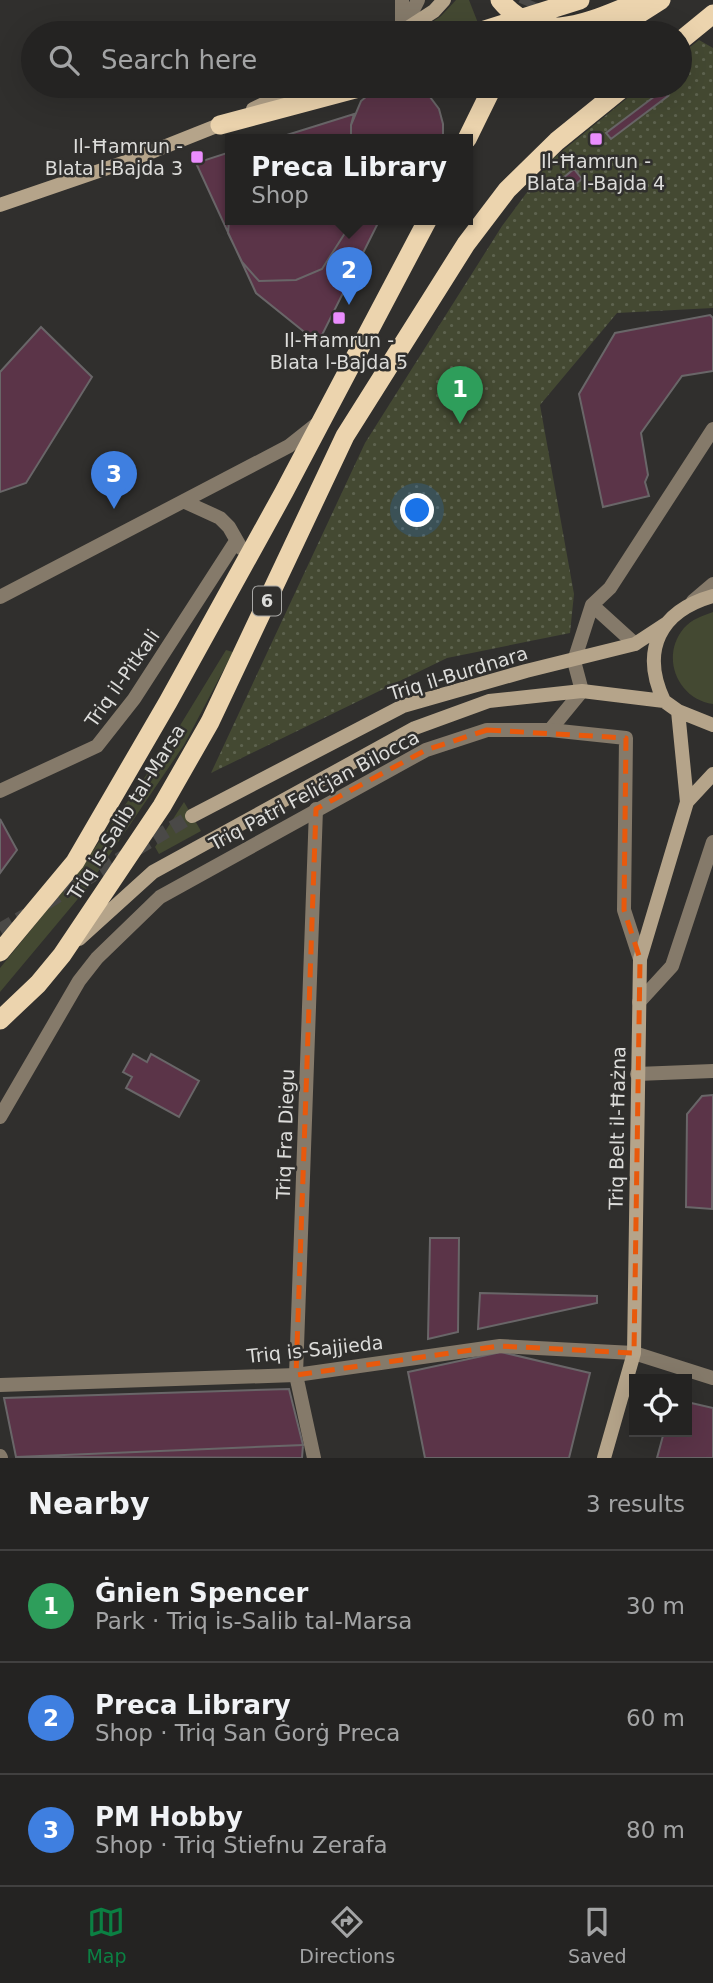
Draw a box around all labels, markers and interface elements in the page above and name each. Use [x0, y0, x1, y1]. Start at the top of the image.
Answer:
search box [21, 21, 692, 98]
icon: search [45, 41, 83, 79]
text: Search here [101, 45, 257, 75]
marker: Il-Ħamrun - Blata l-Bajda 4 [588, 131, 604, 147]
popup [225, 134, 473, 225]
place label: Il-Ħamrun - Blata l-Bajda 3 [45, 135, 183, 179]
marker: Il-Ħamrun - Blata l-Bajda 3 [189, 149, 205, 165]
place label: Il-Ħamrun - Blata l-Bajda 4 [527, 150, 665, 194]
text: Preca Library [251, 152, 447, 182]
text: Shop [251, 182, 309, 208]
pin: 2 [326, 247, 372, 305]
marker: Il-Ħamrun - Blata l-Bajda 5 [331, 310, 347, 326]
place label: Il-Ħamrun - Blata l-Bajda 5 [270, 329, 408, 373]
pin: 1 [437, 366, 483, 424]
pin: 3 [91, 451, 137, 509]
your location [400, 493, 434, 527]
road number: 6 [253, 586, 281, 616]
street label: Triq il-Pitkali [80, 625, 164, 732]
street label: Triq il-Burdnara [385, 641, 530, 705]
street label: Triq is-Salib tal-Marsa [62, 720, 189, 905]
street label: Triq Patri Feliċjan Bilocca [205, 725, 423, 855]
street label: Triq Belt il-Ħażna [605, 1046, 629, 1211]
street label: Triq Fra Diegu [272, 1068, 298, 1201]
street label: Triq is-Sajjieda [245, 1331, 384, 1367]
map controls [629, 1374, 692, 1437]
button: locate [629, 1374, 692, 1437]
text: Nearby [28, 1486, 150, 1521]
text: 3 results [586, 1491, 685, 1517]
text: Ġnien Spencer [95, 1578, 308, 1608]
text: 1 [43, 1593, 59, 1619]
text: 30 m [626, 1593, 685, 1619]
text: Park · Triq is-Salib tal-Marsa [95, 1608, 412, 1634]
text: Preca Library [95, 1690, 291, 1720]
text: 2 [43, 1705, 59, 1731]
text: 60 m [626, 1705, 685, 1731]
text: Shop · Triq San Ġorġ Preca [95, 1720, 400, 1746]
text: PM Hobby [95, 1802, 243, 1832]
text: 3 [43, 1817, 59, 1843]
text: 80 m [626, 1817, 685, 1843]
text: Shop · Triq Stiefnu Zerafa [95, 1832, 388, 1858]
tab: Map [86, 1903, 127, 1967]
tab: Directions [299, 1903, 395, 1967]
tab: Saved [568, 1903, 627, 1967]

